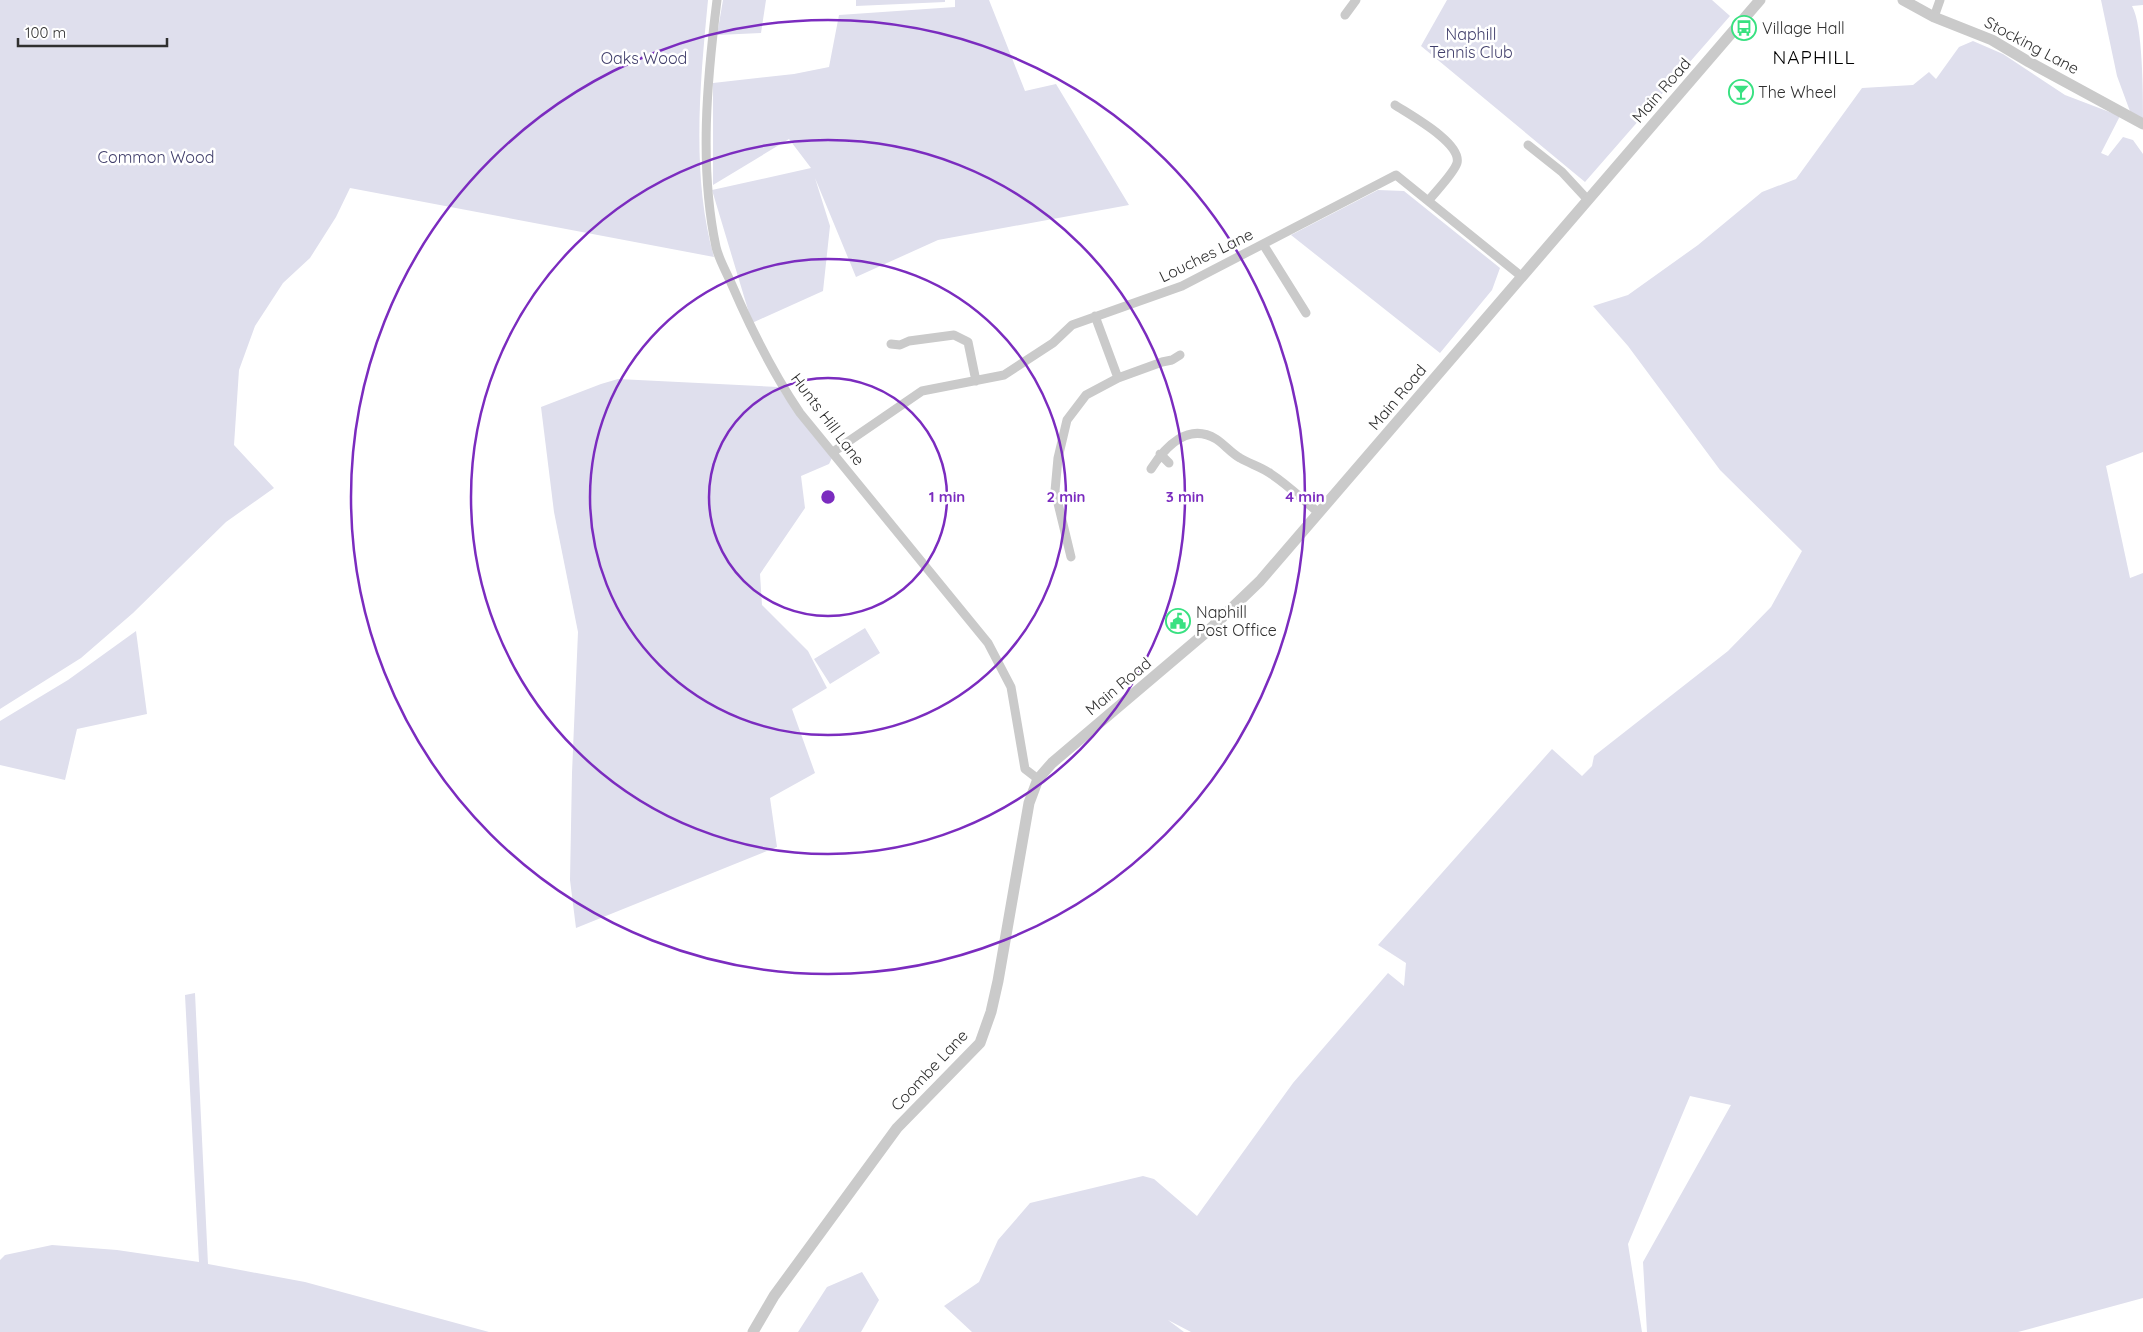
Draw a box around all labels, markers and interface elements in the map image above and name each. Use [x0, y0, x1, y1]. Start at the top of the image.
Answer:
street label: Stocking Lane [1981, 12, 2083, 78]
scale bar [18, 15, 166, 47]
bus stop icon: Village Hall [1731, 15, 1757, 41]
place label: Village Hall [1762, 18, 1845, 38]
text: 100 m [25, 23, 66, 42]
park label: Naphill Tennis Club [1429, 24, 1513, 62]
district label: NAPHILL [1772, 45, 1856, 69]
park label: Oaks Wood [601, 48, 687, 68]
street label: Main Road [1627, 53, 1695, 127]
bar icon: The Wheel [1728, 79, 1754, 105]
place label: The Wheel [1758, 82, 1836, 102]
park label: Common Wood [98, 147, 214, 167]
street label: Louches Lane [1156, 224, 1256, 286]
street label: Main Road [1364, 360, 1430, 434]
street label: Hunts Hill Lane [787, 369, 869, 469]
text: 1 min [929, 487, 965, 506]
text: 2 min [1046, 487, 1086, 506]
text: 3 min [1166, 487, 1204, 506]
text: 4 min [1285, 487, 1325, 506]
centre of rings [819, 488, 837, 506]
place label: Naphill Post Office [1196, 602, 1277, 640]
public building icon: Naphill Post Office [1165, 608, 1191, 634]
street label: Main Road [1081, 653, 1155, 719]
street label: Coombe Lane [886, 1025, 972, 1115]

